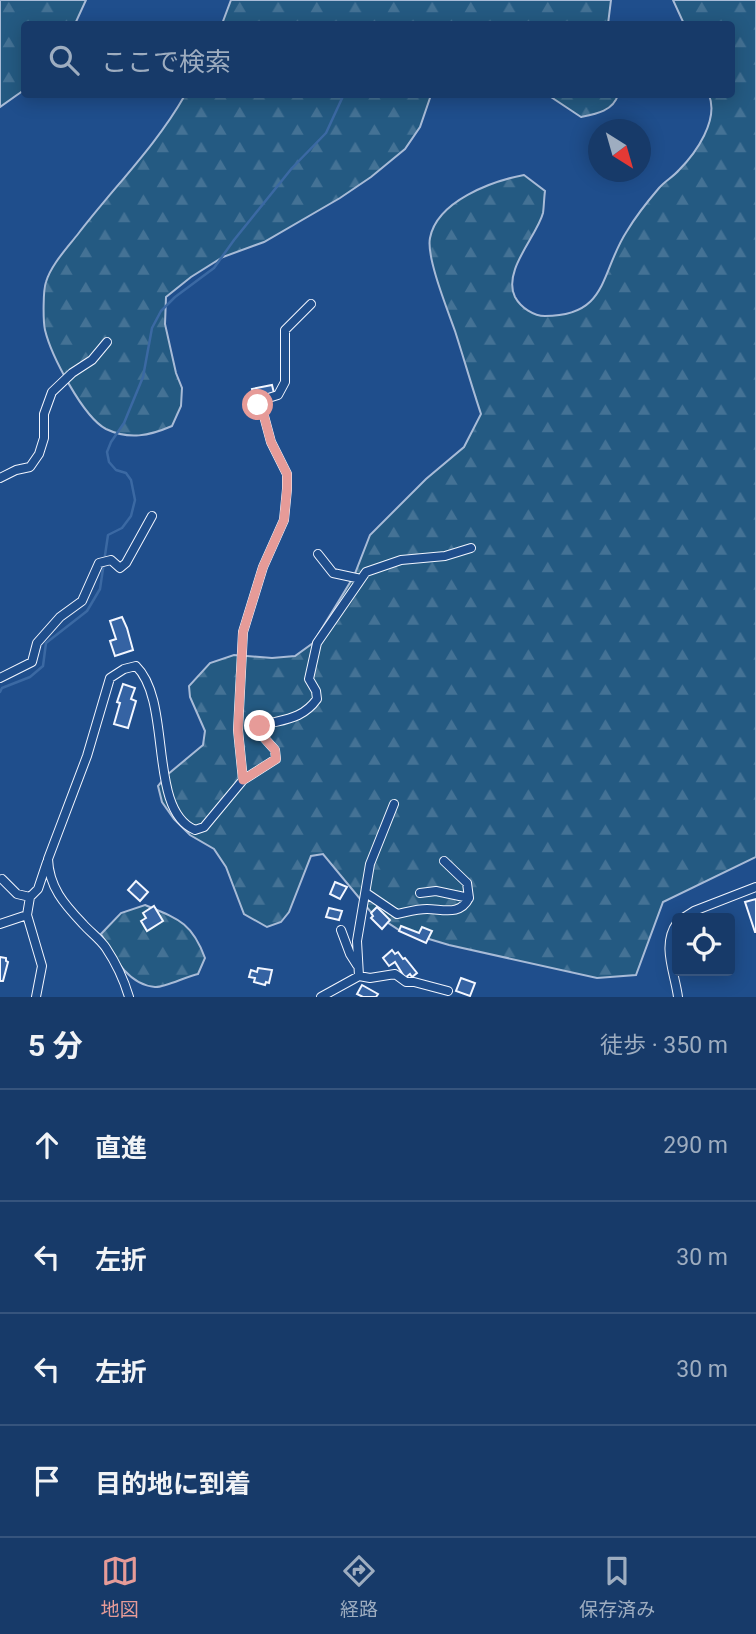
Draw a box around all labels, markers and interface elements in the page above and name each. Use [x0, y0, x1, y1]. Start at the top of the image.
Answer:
search box [21, 21, 735, 98]
icon: search [45, 41, 83, 79]
text: ここで検索 [101, 47, 231, 77]
north arrow [588, 119, 651, 182]
route start [242, 389, 273, 420]
route end [244, 710, 275, 741]
map controls [672, 913, 735, 976]
button: locate [672, 913, 735, 976]
text: 5 分 [28, 1028, 83, 1063]
text: 徒歩 · 350 m [600, 1032, 728, 1059]
icon: ahead [28, 1126, 66, 1164]
text: 290 m [663, 1132, 728, 1159]
text: 直進 [95, 1133, 147, 1163]
icon: left [28, 1238, 66, 1276]
text: 30 m [676, 1244, 728, 1271]
text: 左折 [95, 1245, 147, 1275]
icon: left [28, 1350, 66, 1388]
text: 30 m [676, 1356, 728, 1383]
text: 左折 [95, 1357, 147, 1387]
icon: arrive [28, 1462, 66, 1500]
text: 目的地に到着 [95, 1469, 251, 1499]
tab: 地図 [101, 1552, 139, 1621]
tab: 経路 [340, 1552, 378, 1621]
tab: 保存済み [579, 1552, 655, 1621]

